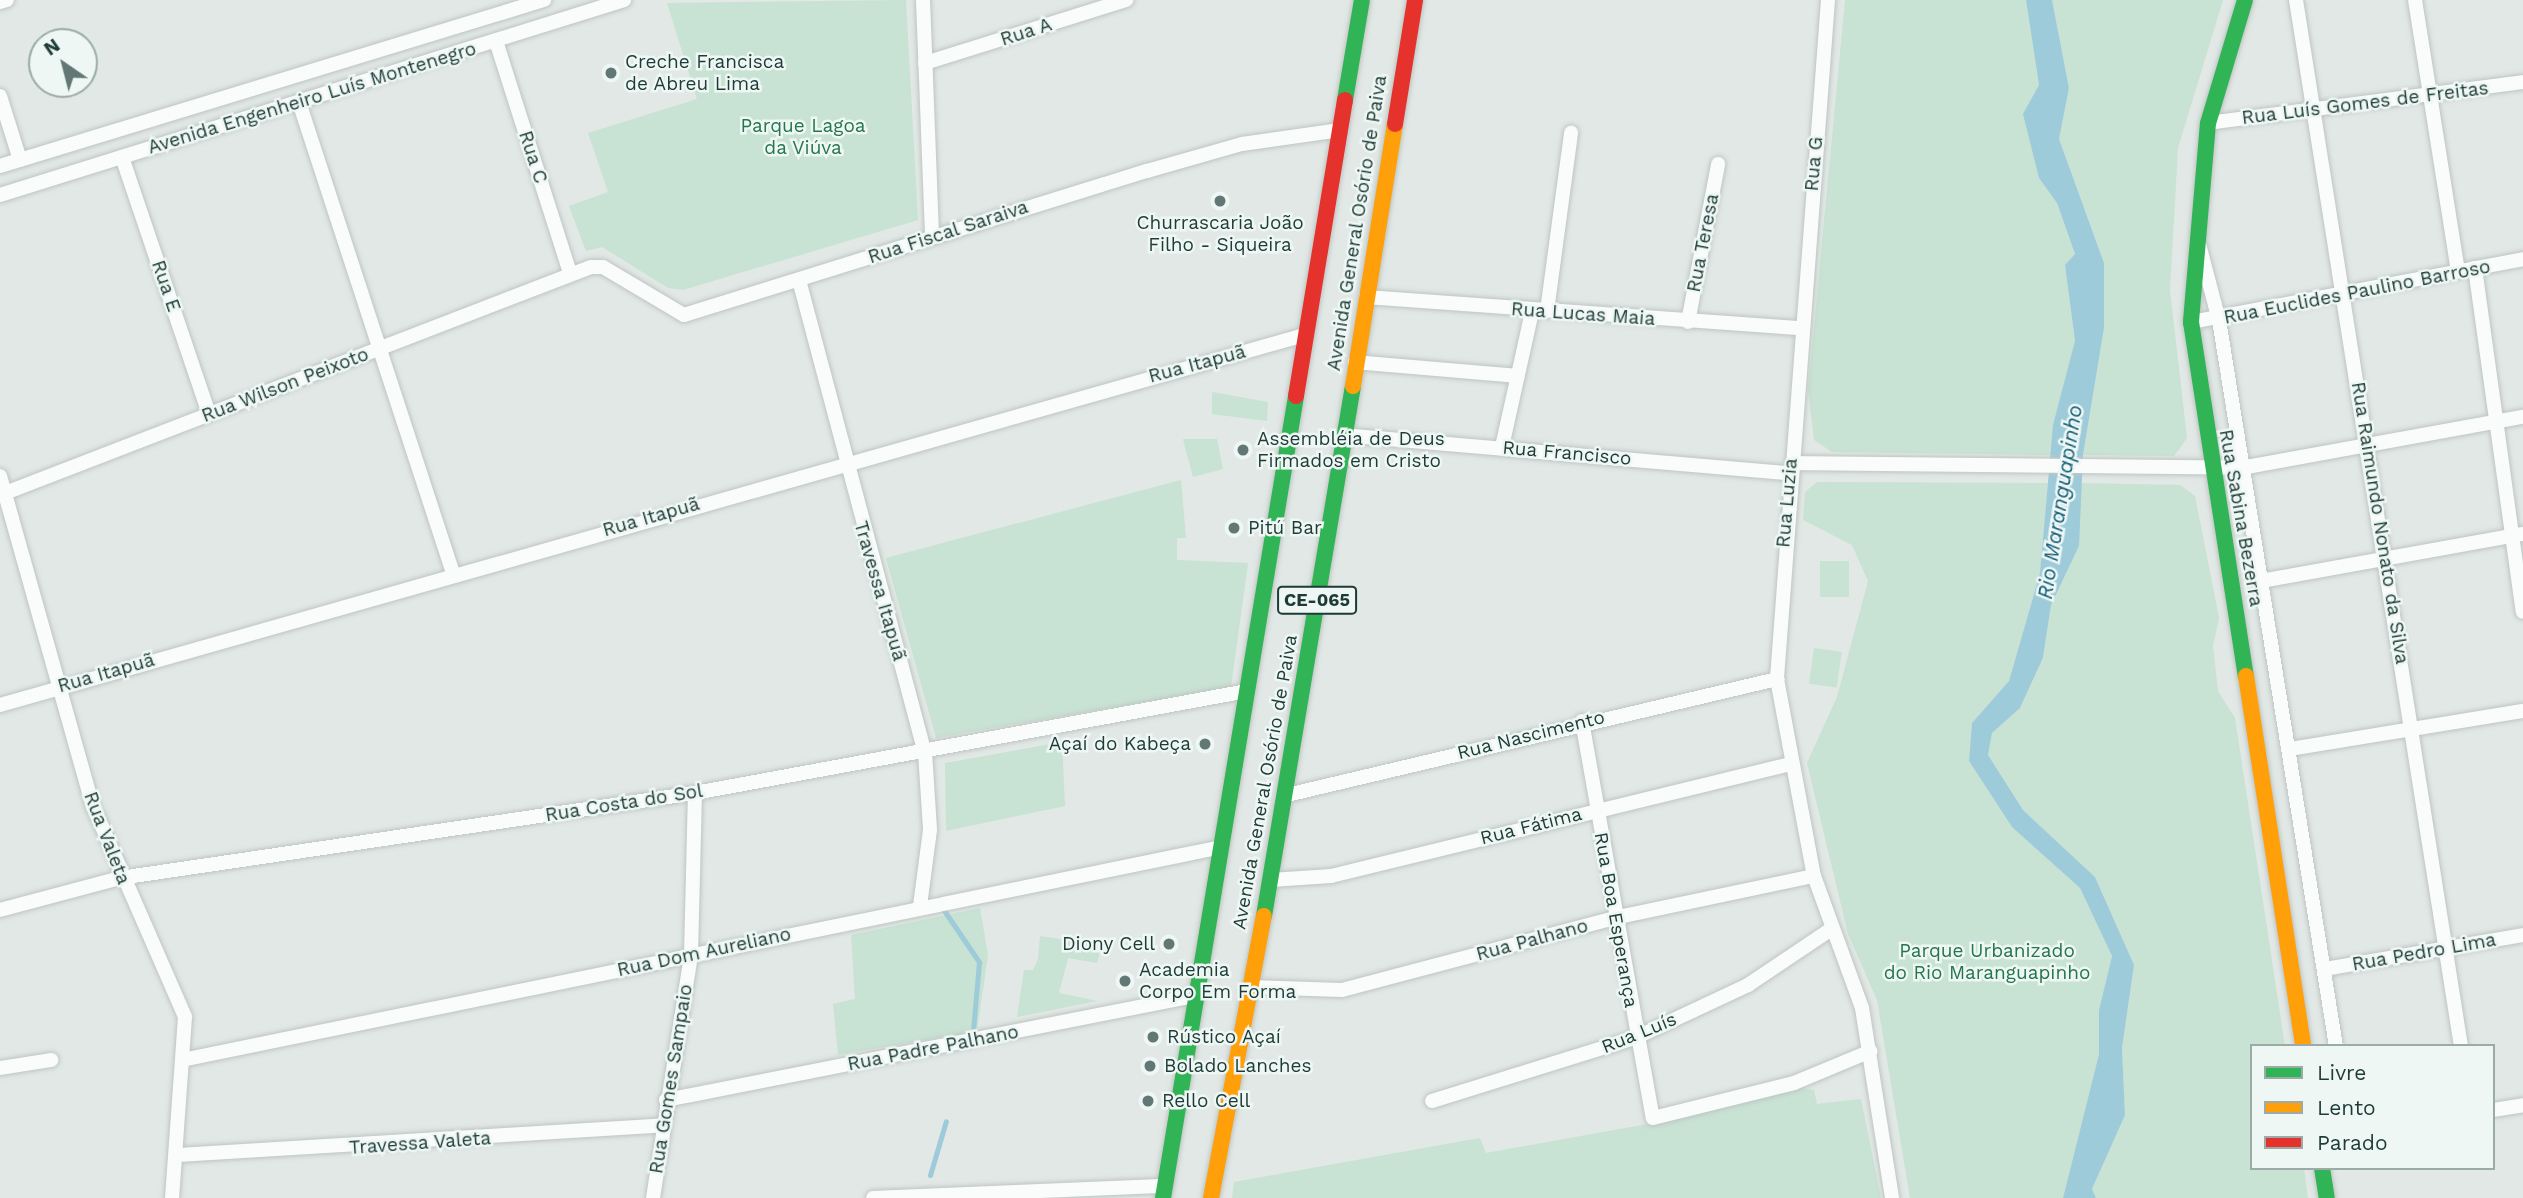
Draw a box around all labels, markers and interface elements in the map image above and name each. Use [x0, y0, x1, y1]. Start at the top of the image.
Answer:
street label: Rua A [997, 13, 1055, 51]
north arrow [28, 28, 98, 98]
text: N [39, 34, 64, 60]
street label: Avenida Engenheiro Luís Montenegro [145, 37, 479, 159]
place label: Creche Francisca de Abreu Lima [625, 51, 784, 95]
marker: Creche Francisca de Abreu Lima [603, 65, 619, 81]
street label: Avenida General Osório de Paiva [1322, 73, 1392, 373]
street label: Rua Luís Gomes de Freitas [2240, 77, 2490, 129]
park label: Parque Lagoa da Viúva [740, 115, 866, 159]
street label: Rua C [514, 128, 552, 186]
street label: Rua G [1800, 136, 1828, 192]
street label: Rua Teresa [1682, 191, 1724, 295]
marker: Churrascaria João Filho - Siqueira [1212, 193, 1228, 209]
street label: Rua Fiscal Saraiva [865, 195, 1031, 269]
place label: Churrascaria João Filho - Siqueira [1136, 212, 1304, 256]
street label: Rua Euclides Paulino Barroso [2222, 255, 2492, 329]
street label: Rua E [147, 257, 185, 315]
street label: Rua Lucas Maia [1510, 298, 1656, 330]
street label: Rua Itapuã [1146, 340, 1248, 388]
street label: Rua Wilson Peixoto [198, 342, 372, 428]
street label: Rua Raimundo Nonato da Silva [2346, 380, 2414, 666]
water label: Rio Maranguapinho [2032, 403, 2088, 601]
street label: Rua Sabina Bezerra [2214, 427, 2268, 609]
place label: Assembléia de Deus Firmados em Cristo [1257, 428, 1445, 472]
street label: Rua Francisco [1501, 436, 1633, 470]
marker: Assembléia de Deus Firmados em Cristo [1235, 442, 1251, 458]
street label: Rua Luzia [1772, 457, 1802, 549]
street label: Rua Itapuã [600, 492, 702, 542]
place label: Pitú Bar [1248, 517, 1322, 539]
street label: Travessa Itapuã [849, 518, 911, 664]
marker: Pitú Bar [1226, 520, 1242, 536]
road number: CE-065 [1277, 586, 1357, 614]
street label: Avenida General Osório de Paiva [1228, 632, 1302, 932]
street label: Rua Itapuã [55, 648, 157, 698]
street label: Rua Nascimento [1455, 706, 1607, 764]
place label: Açaí do Kabeça [1049, 733, 1191, 755]
marker: Açaí do Kabeça [1197, 736, 1213, 752]
street label: Rua Costa do Sol [543, 779, 705, 827]
street label: Rua Valeta [79, 788, 135, 888]
street label: Rua Fátima [1478, 802, 1584, 850]
street label: Rua Boa Esperança [1589, 830, 1643, 1010]
street label: Rua Palhano [1473, 914, 1591, 966]
street label: Rua Dom Aureliano [614, 922, 794, 982]
street label: Rua Pedro Lima [2350, 928, 2498, 976]
place label: Diony Cell [1062, 933, 1155, 955]
marker: Diony Cell [1161, 936, 1177, 952]
park label: Parque Urbanizado do Rio Maranguapinho [1884, 940, 2090, 984]
place label: Academia Corpo Em Forma [1139, 959, 1296, 1003]
marker: Academia Corpo Em Forma [1117, 973, 1133, 989]
street label: Rua Gomes Sampaio [645, 982, 697, 1176]
street label: Rua Luís [1598, 1008, 1680, 1058]
street label: Rua Padre Palhano [845, 1020, 1021, 1076]
place label: Rústico Açaí [1167, 1026, 1282, 1048]
marker: Rústico Açaí [1145, 1029, 1161, 1045]
legend [2250, 1044, 2495, 1170]
place label: Bolado Lanches [1164, 1055, 1311, 1077]
marker: Bolado Lanches [1142, 1058, 1158, 1074]
text: Livre [2317, 1060, 2366, 1085]
place label: Rello Cell [1162, 1090, 1250, 1112]
marker: Rello Cell [1140, 1093, 1156, 1109]
text: Lento [2317, 1095, 2376, 1120]
street label: Travessa Valeta [348, 1127, 492, 1159]
text: Parado [2317, 1130, 2388, 1155]

